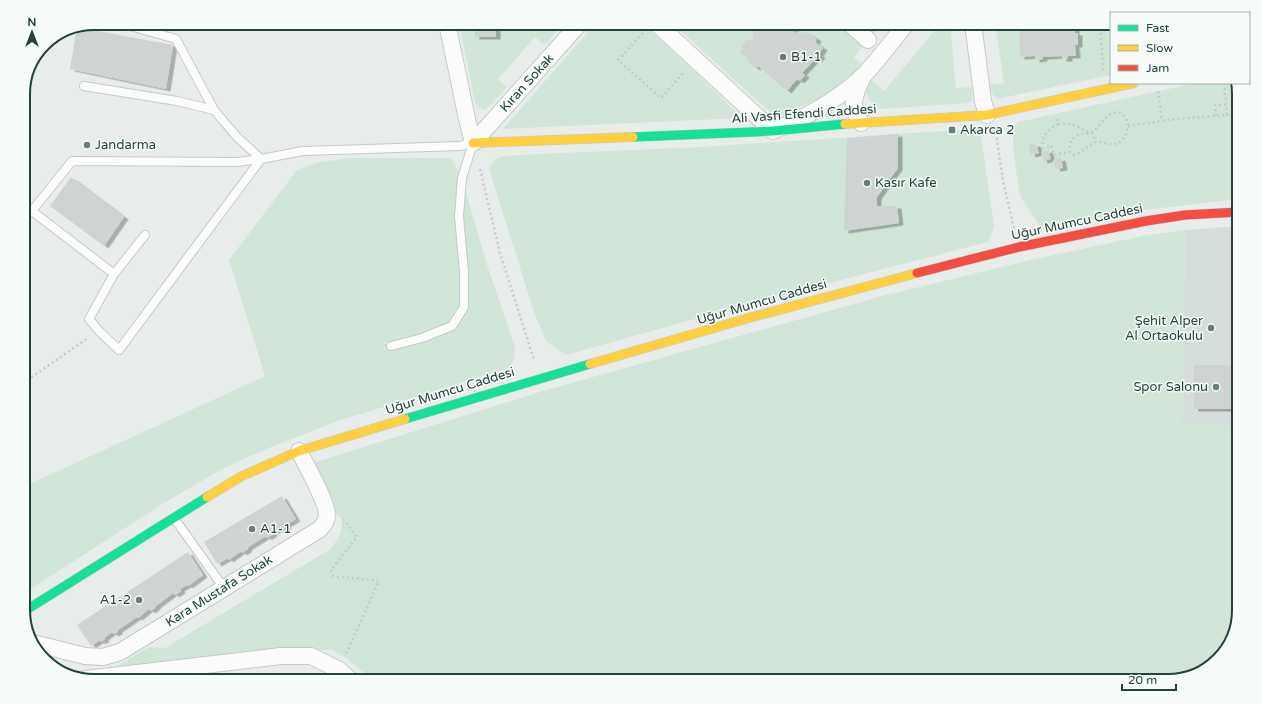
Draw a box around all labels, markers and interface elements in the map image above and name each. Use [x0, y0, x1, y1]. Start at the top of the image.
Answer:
north arrow [12, 12, 52, 52]
legend [1110, 12, 1250, 84]
text: N [28, 16, 36, 29]
text: Fast [1146, 21, 1170, 35]
text: Slow [1146, 41, 1173, 55]
place label: B1-1 [791, 49, 822, 65]
street label: Kıran Sokak [497, 51, 557, 115]
marker: B1-1 [778, 52, 788, 62]
text: Jam [1146, 61, 1169, 75]
street label: Ali Vasfi Efendi Caddesi [731, 101, 877, 127]
place label: Akarca 2 [960, 122, 1014, 138]
marker: Akarca 2 [947, 125, 957, 135]
place label: Jandarma [95, 137, 156, 153]
marker: Jandarma [82, 140, 92, 150]
place label: Kasır Kafe [875, 175, 937, 191]
marker: Kasır Kafe [862, 178, 872, 188]
street label: Uğur Mumcu Caddesi [1010, 200, 1144, 244]
street label: Uğur Mumcu Caddesi [695, 276, 829, 328]
place label: Şehit Alper Al Ortaokulu [1125, 313, 1203, 344]
marker: Şehit Alper Al Ortaokulu [1206, 323, 1216, 333]
street label: Uğur Mumcu Caddesi [384, 364, 516, 418]
place label: Spor Salonu [1133, 379, 1208, 395]
marker: Spor Salonu [1211, 382, 1221, 392]
place label: A1-1 [260, 521, 291, 537]
marker: A1-1 [247, 524, 257, 534]
street label: Kara Mustafa Sokak [163, 552, 275, 630]
place label: A1-2 [100, 592, 131, 608]
marker: A1-2 [134, 595, 144, 605]
scale bar [1122, 666, 1176, 692]
text: 20 m [1128, 673, 1157, 687]

